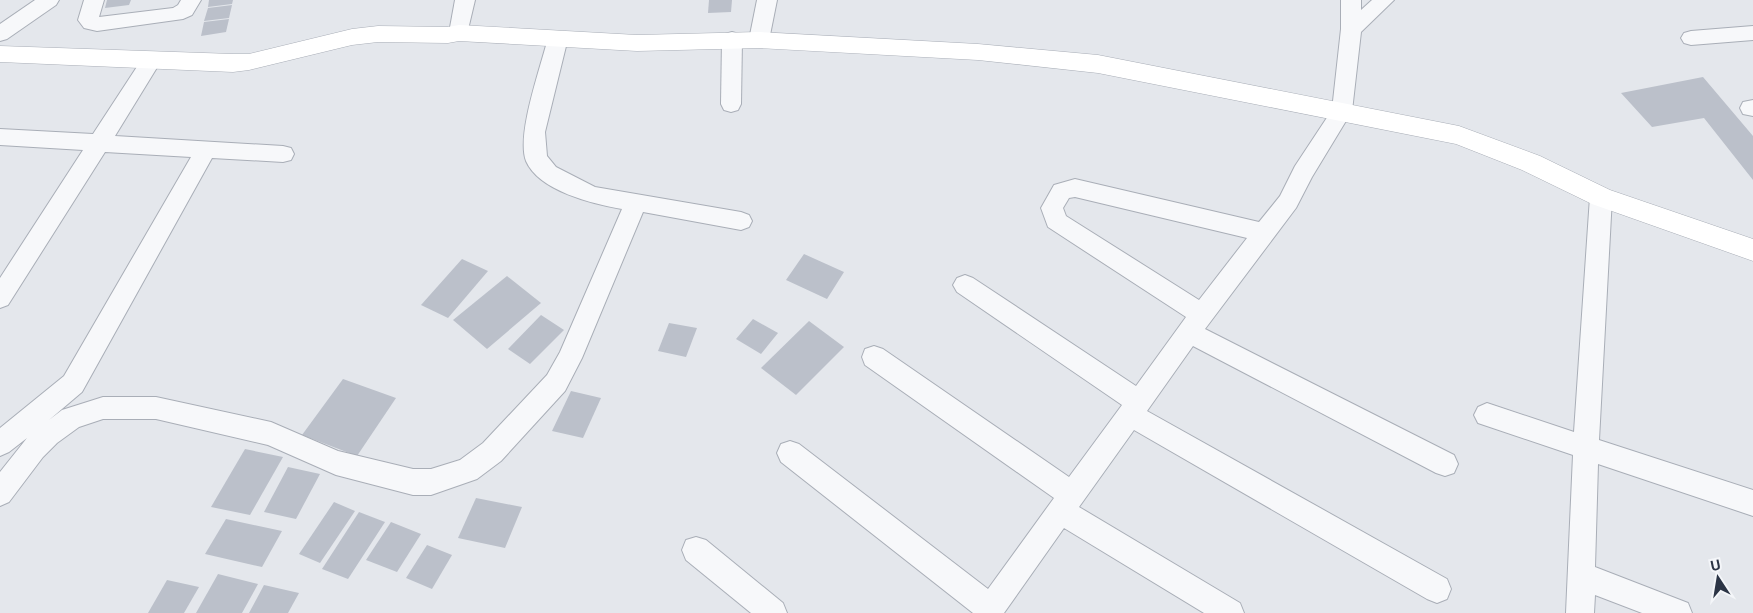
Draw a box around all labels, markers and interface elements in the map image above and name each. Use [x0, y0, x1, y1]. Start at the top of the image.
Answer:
north arrow [1693, 553, 1743, 603]
text: U [1709, 556, 1722, 574]

